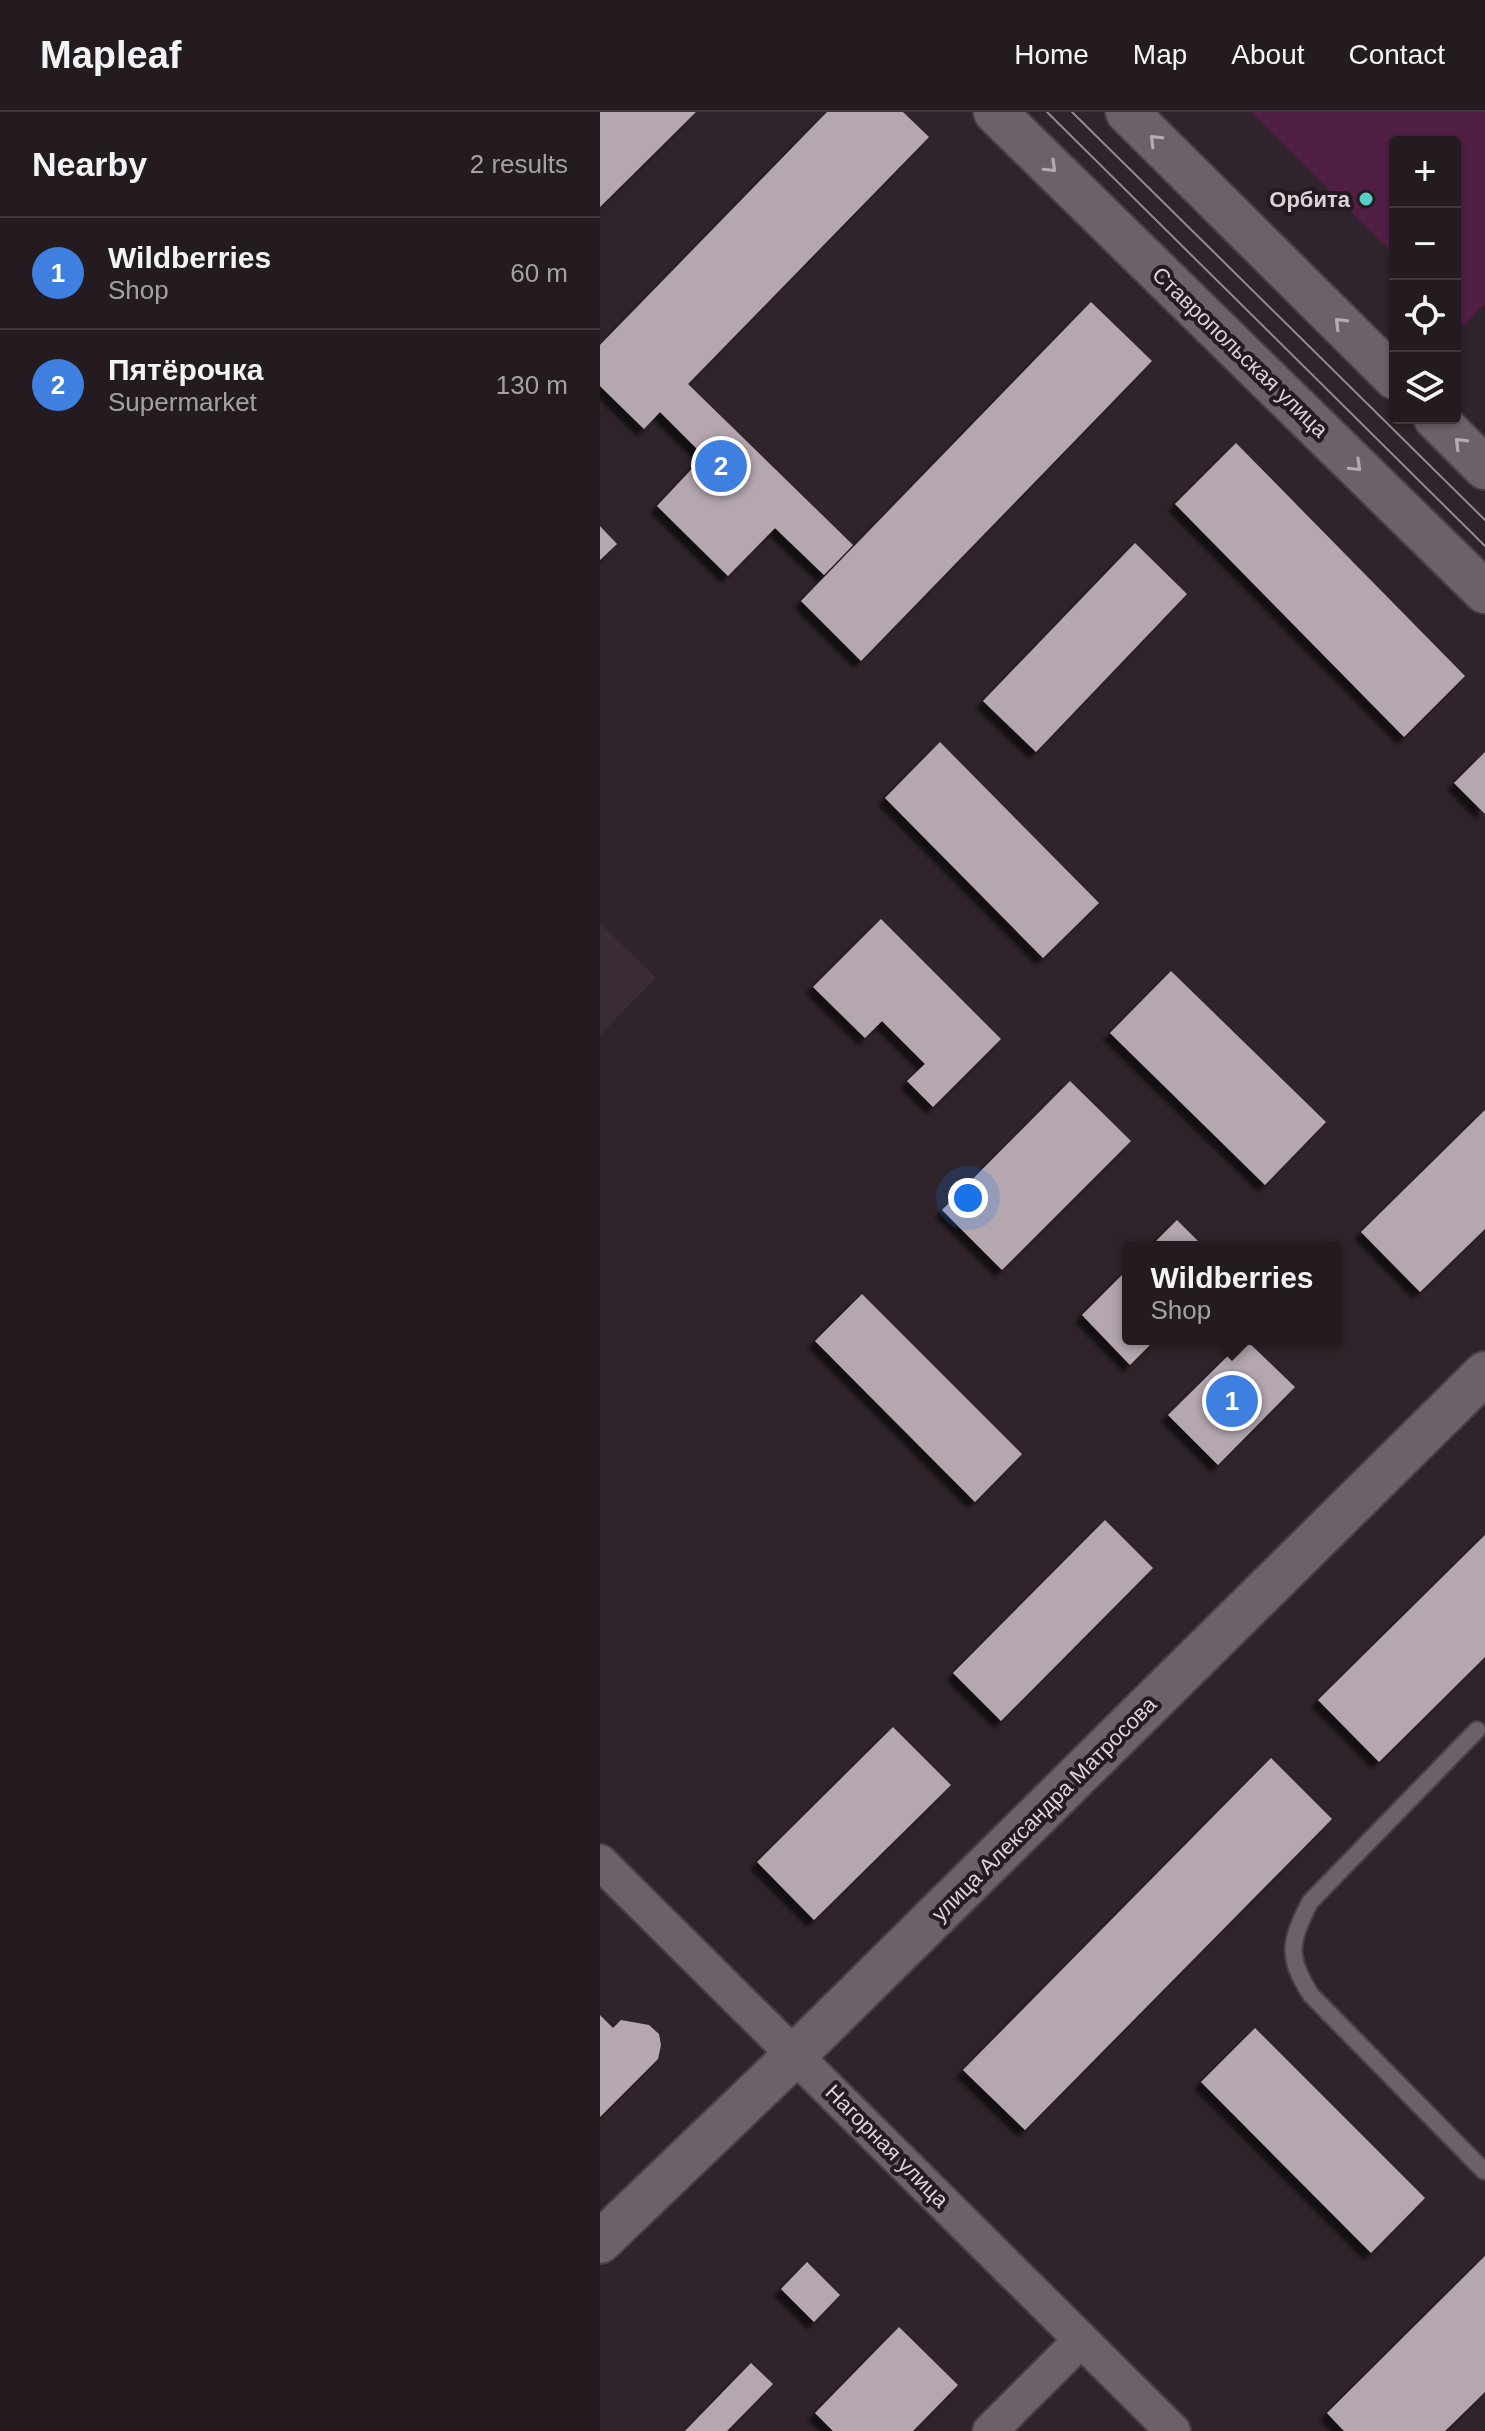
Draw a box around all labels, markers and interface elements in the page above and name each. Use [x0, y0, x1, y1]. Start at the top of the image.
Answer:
text: Mapleaf [40, 34, 181, 76]
text: Home [1014, 39, 1089, 70]
text: Map [1133, 39, 1187, 70]
text: About [1231, 39, 1305, 70]
text: Contact [1349, 39, 1445, 70]
one-way arrow [1150, 135, 1164, 149]
map controls [1389, 136, 1461, 424]
button: + [1389, 136, 1461, 208]
text: Nearby [32, 145, 147, 183]
text: 2 results [470, 149, 568, 179]
one-way arrow [1042, 157, 1056, 172]
place label: Орбита [1269, 187, 1351, 212]
marker: Орбита [1357, 190, 1375, 208]
button: − [1389, 208, 1461, 280]
text: Wildberries [108, 241, 271, 274]
text: 1 [51, 258, 65, 288]
text: 60 m [510, 258, 568, 288]
street label: Ставропольская улица [1147, 262, 1333, 443]
text: Shop [108, 275, 169, 305]
button: locate [1389, 280, 1461, 352]
one-way arrow [1335, 318, 1349, 332]
button: layers [1389, 352, 1461, 424]
text: Пятёрочка [108, 353, 263, 386]
text: 2 [51, 370, 65, 400]
text: 130 m [496, 370, 568, 400]
text: Supermarket [108, 387, 257, 417]
pin: 2 [695, 436, 747, 496]
one-way arrow [1455, 438, 1469, 452]
one-way arrow [1347, 457, 1361, 472]
your location [948, 1178, 988, 1218]
popup [1122, 1241, 1342, 1345]
text: Wildberries [1150, 1261, 1314, 1294]
text: Shop [1150, 1295, 1211, 1325]
pin: 1 [1206, 1371, 1258, 1431]
street label: улица Александра Матросова [927, 1691, 1162, 1926]
street label: Нагорная улица [821, 2080, 954, 2213]

